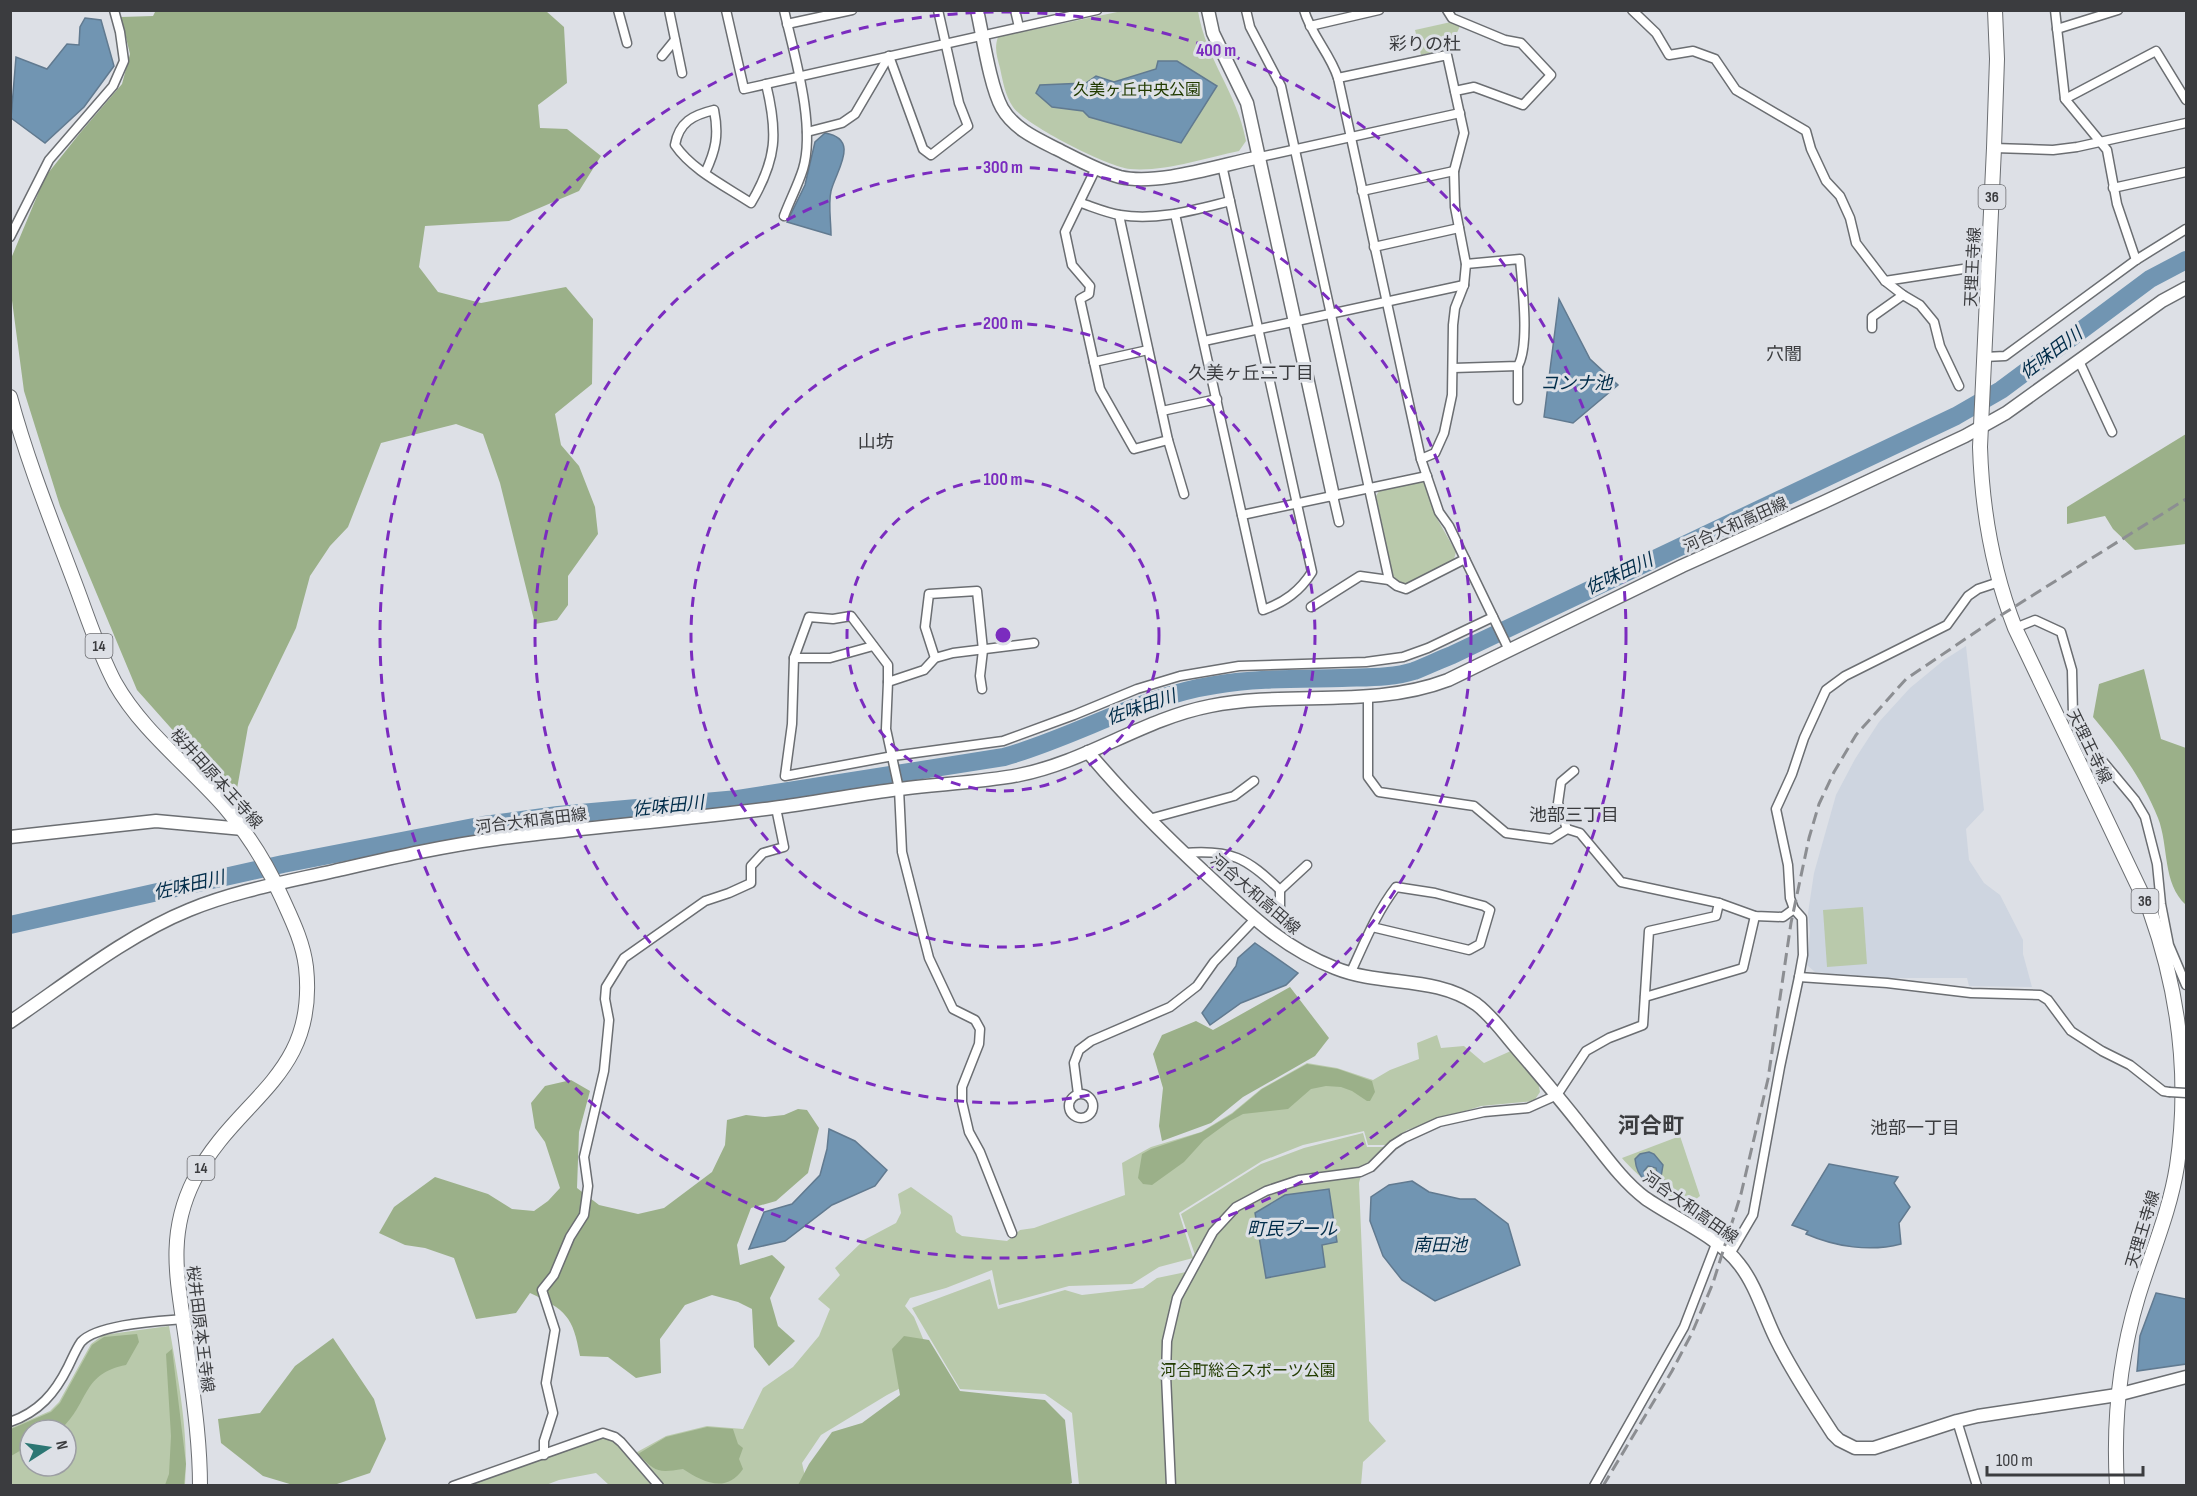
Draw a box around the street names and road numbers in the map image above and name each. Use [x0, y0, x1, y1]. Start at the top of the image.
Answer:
road number: 36 [1978, 185, 2006, 209]
street label: 天理王寺線 [1962, 227, 1985, 308]
street label: 河合大和高田線 [1681, 494, 1791, 557]
road number: 14 [86, 634, 112, 658]
street label: 天理王寺線 [2063, 707, 2115, 787]
street label: 桜井田原本王寺線 [166, 725, 266, 833]
street label: 河合大和高田線 [474, 805, 588, 838]
street label: 河合大和高田線 [1207, 851, 1304, 939]
road number: 36 [2132, 889, 2158, 913]
road number: 14 [188, 1156, 214, 1180]
street label: 河合大和高田線 [1639, 1168, 1741, 1248]
street label: 天理王寺線 [2123, 1188, 2164, 1270]
street label: 桜井田原本王寺線 [182, 1264, 217, 1394]

